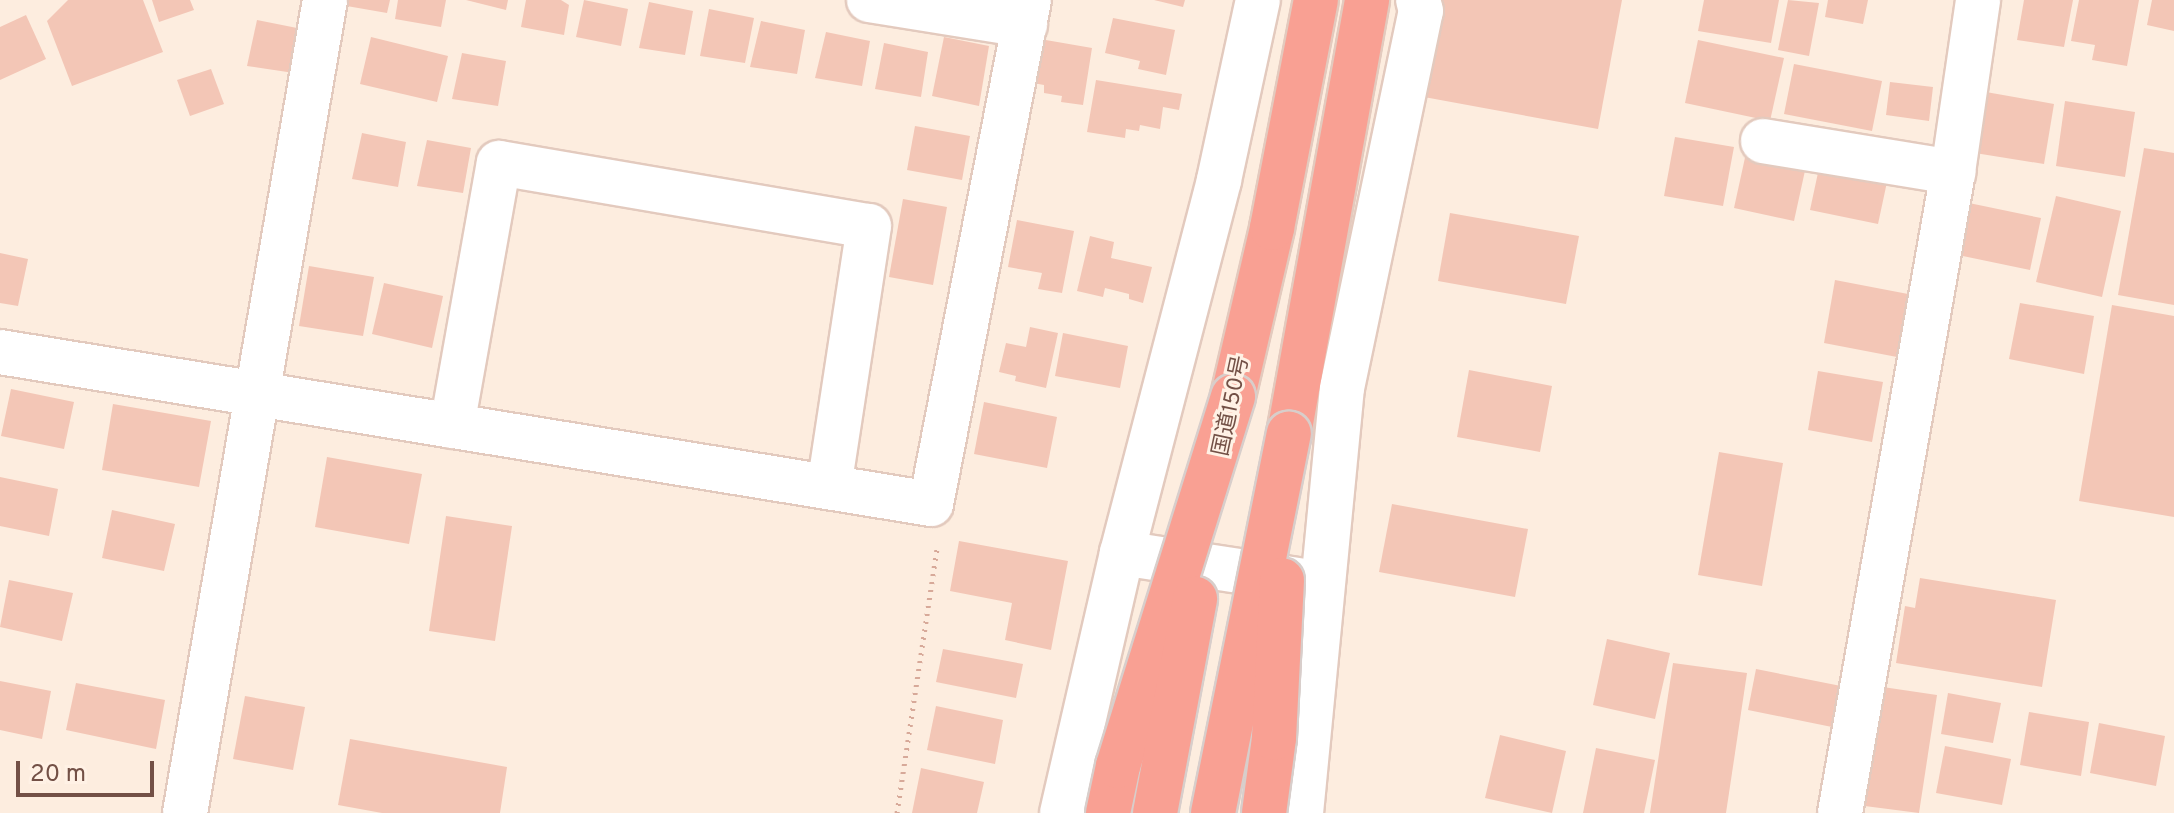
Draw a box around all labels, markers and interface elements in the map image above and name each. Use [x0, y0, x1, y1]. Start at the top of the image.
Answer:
street label: 国道150号 [1208, 353, 1256, 459]
scale bar [20, 745, 158, 795]
text: 20 m [30, 760, 86, 790]

